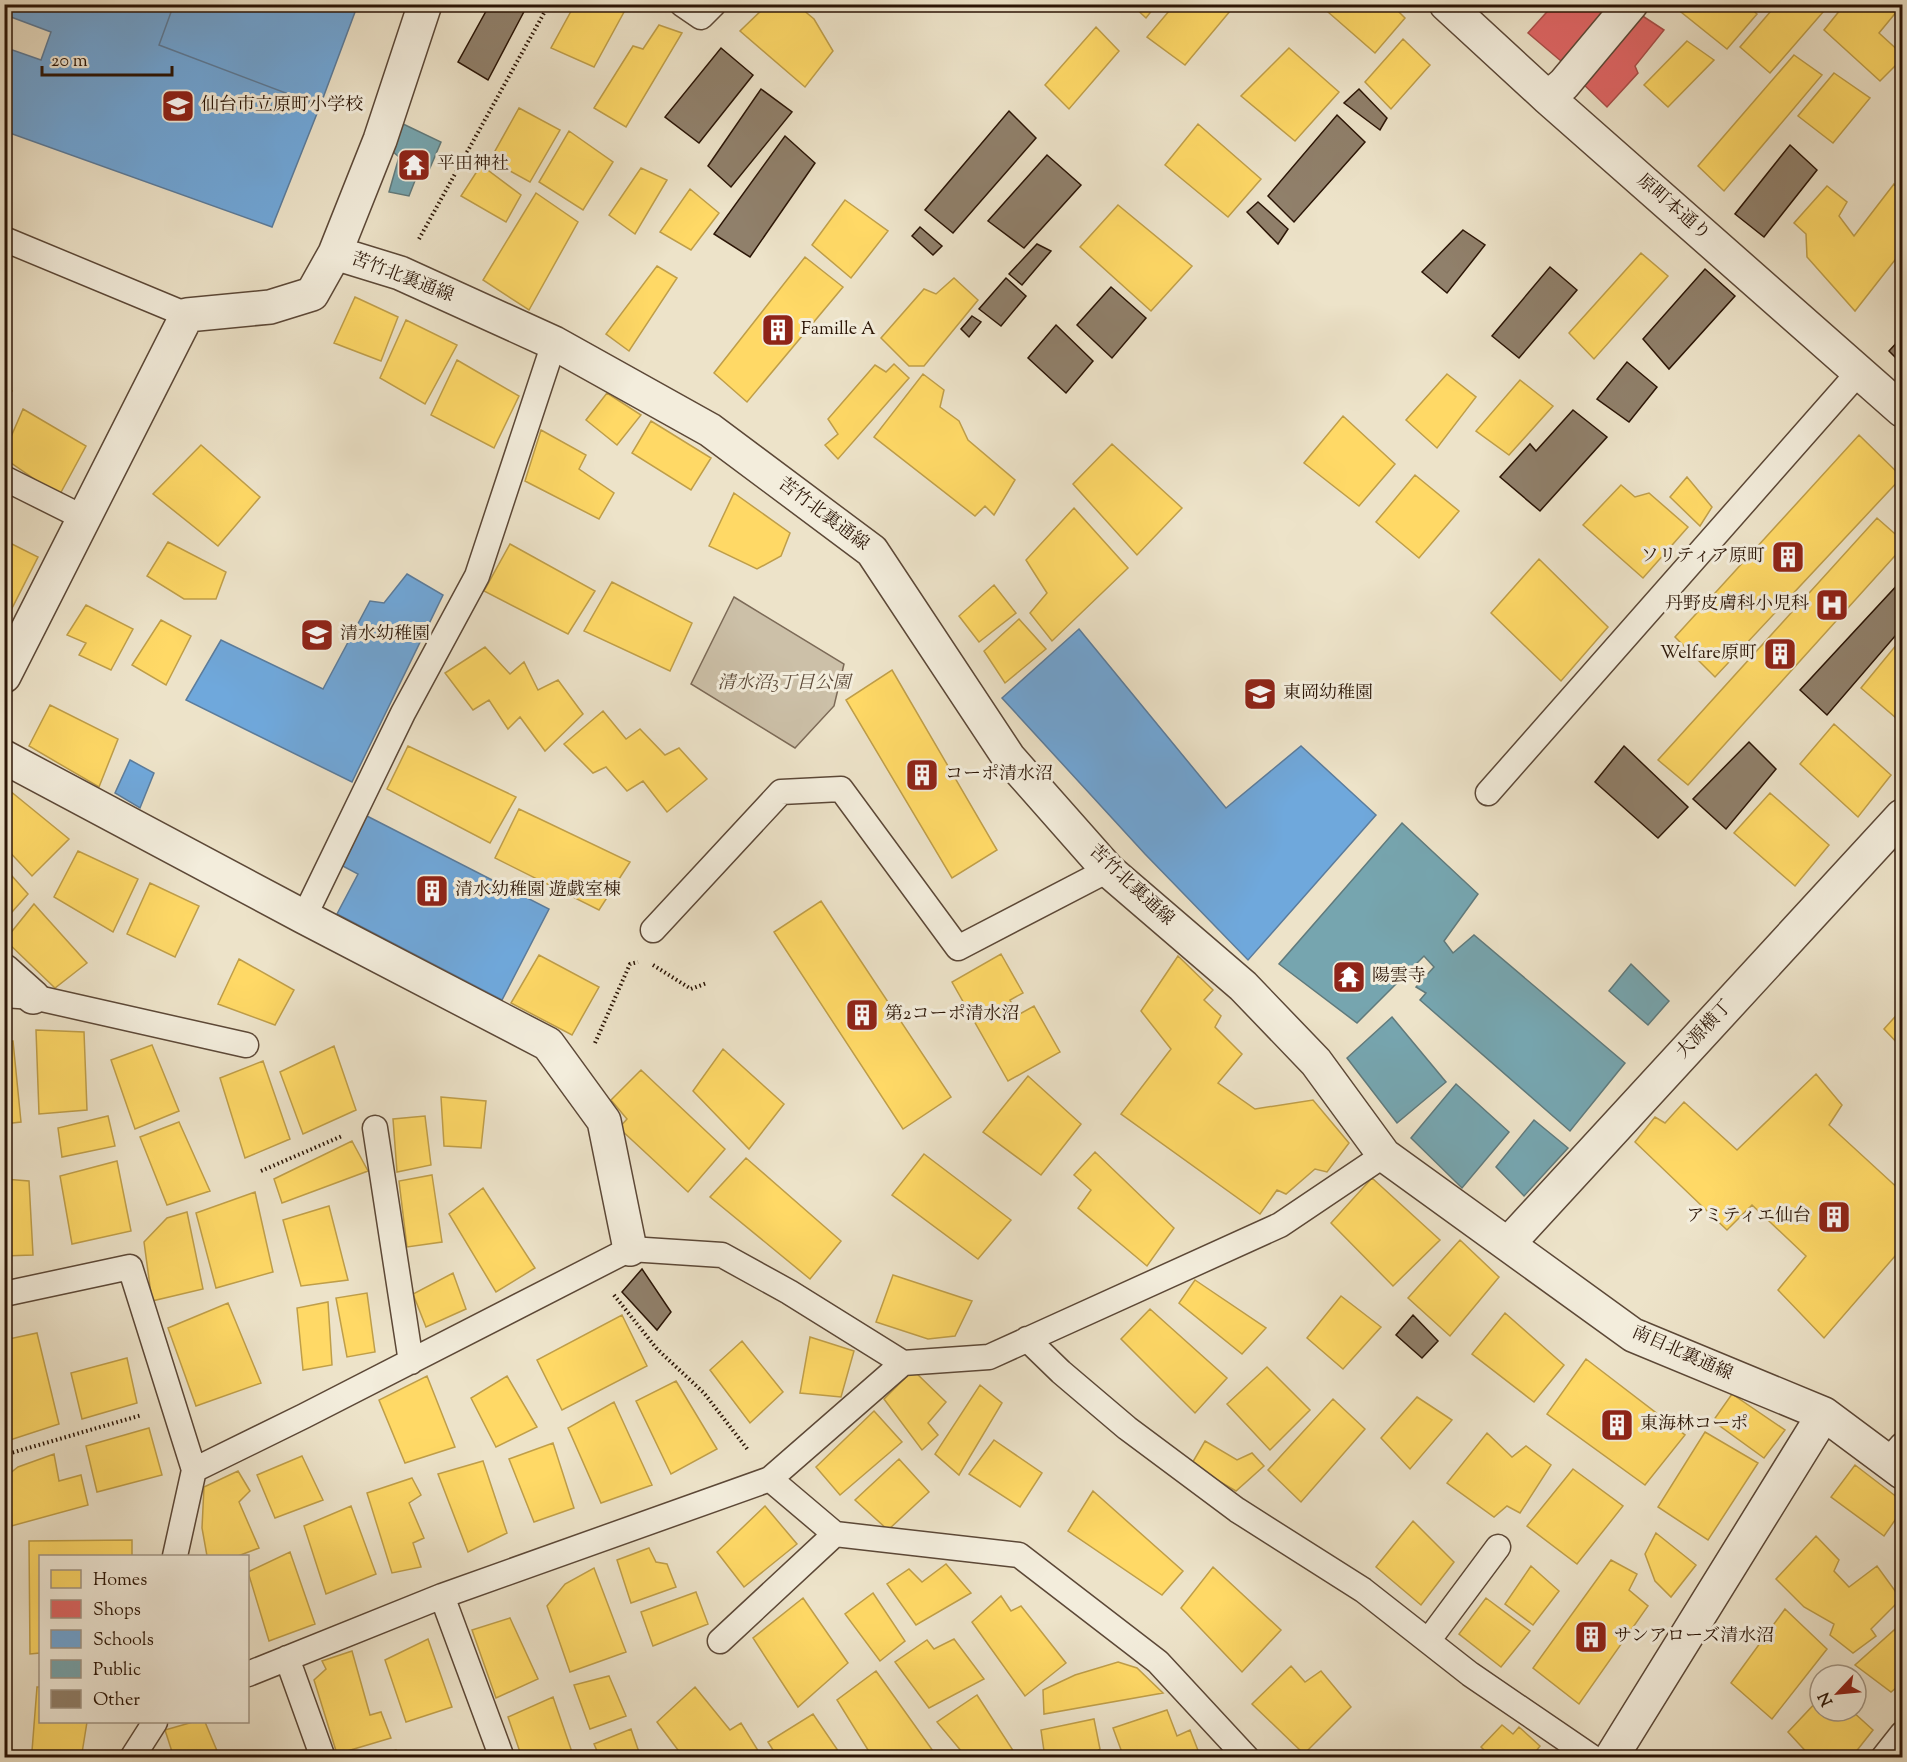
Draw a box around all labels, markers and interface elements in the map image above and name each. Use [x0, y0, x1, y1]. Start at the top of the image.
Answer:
scale bar [42, 39, 172, 77]
text: 20 m [51, 49, 88, 75]
school or university icon: 仙台市立原町小学校 [160, 88, 196, 124]
place label: 仙台市立原町小学校 [201, 93, 363, 119]
temple icon: 平田神社 [396, 147, 432, 183]
place label: 平田神社 [437, 152, 509, 178]
street label: 原町本通り [1631, 169, 1715, 247]
street label: 苦竹北裏通線 [347, 247, 457, 309]
building icon: Famille A [760, 312, 796, 348]
place label: Famille A [801, 317, 876, 343]
street label: 苦竹北裏通線 [772, 472, 874, 558]
building icon: ソリティア原町 [1770, 539, 1806, 575]
place label: ソリティア原町 [1641, 544, 1765, 570]
hospital icon: 丹野皮膚科小児科 [1814, 587, 1850, 623]
place label: 丹野皮膚科小児科 [1665, 592, 1809, 618]
school or university icon: 清水幼稚園 [299, 617, 335, 653]
place label: 清水幼稚園 [340, 622, 430, 648]
building icon: Welfare原町 [1762, 636, 1798, 672]
place label: Welfare原町 [1660, 641, 1757, 667]
park label: 清水沼3丁目公園 [717, 671, 854, 697]
school or university icon: 東岡幼稚園 [1242, 676, 1278, 712]
place label: 東岡幼稚園 [1283, 681, 1373, 707]
building icon: コーポ清水沼 [904, 757, 940, 793]
place label: コーポ清水沼 [945, 762, 1053, 788]
street label: 苦竹北裏通線 [1083, 840, 1179, 932]
building icon: 清水幼稚園 遊戯室棟 [414, 873, 450, 909]
place label: 清水幼稚園 遊戯室棟 [455, 878, 621, 904]
temple icon: 陽雲寺 [1331, 959, 1367, 995]
place label: 陽雲寺 [1372, 964, 1426, 990]
street label: 大源横丁 [1671, 995, 1739, 1065]
building icon: 第2コーポ清水沼 [844, 997, 880, 1033]
place label: 第2コーポ清水沼 [885, 1002, 1019, 1028]
building icon: アミティエ仙台 [1816, 1199, 1852, 1235]
place label: アミティエ仙台 [1686, 1204, 1811, 1230]
street label: 南目北裏通線 [1627, 1320, 1737, 1388]
building icon: 東海林コーポ [1599, 1407, 1635, 1443]
place label: 東海林コーポ [1640, 1412, 1748, 1438]
legend [39, 1555, 249, 1723]
text: Homes [93, 1568, 147, 1594]
text: Shops [93, 1598, 141, 1624]
building icon: サンアローズ清水沼 [1573, 1619, 1609, 1655]
place label: サンアローズ清水沼 [1614, 1624, 1774, 1650]
text: Schools [93, 1628, 154, 1654]
text: Public [93, 1658, 141, 1684]
north arrow [1808, 1663, 1868, 1723]
text: N [1814, 1687, 1840, 1709]
text: Other [93, 1688, 140, 1714]

